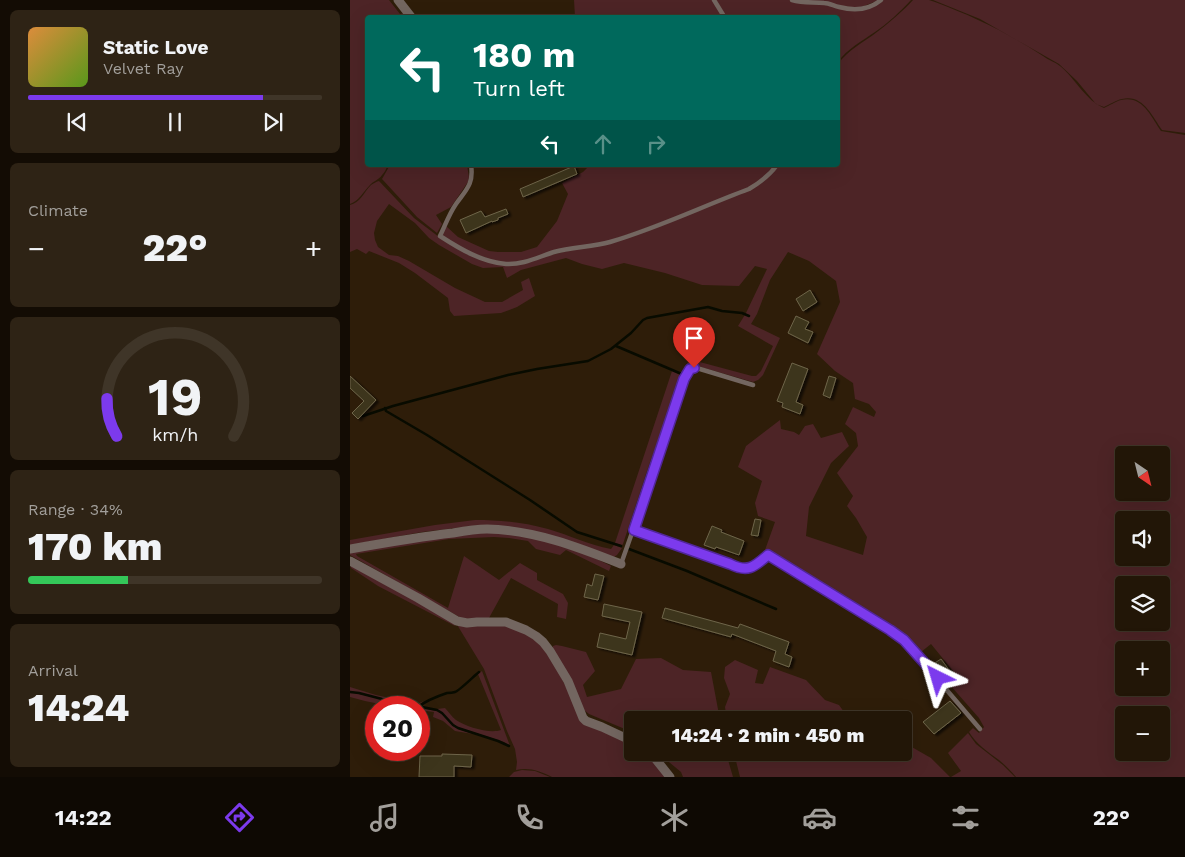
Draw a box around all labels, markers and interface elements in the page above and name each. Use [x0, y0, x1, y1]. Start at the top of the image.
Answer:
text: 180 m [473, 34, 576, 76]
icon: left [390, 35, 455, 100]
text: Static Love [103, 36, 208, 59]
text: Velvet Ray [103, 59, 183, 78]
text: Turn left [473, 76, 565, 101]
icon: previous [63, 108, 91, 136]
icon: pause [161, 108, 189, 136]
icon: next [259, 108, 287, 136]
icon: left [536, 130, 564, 158]
icon: ahead [589, 130, 617, 158]
icon: right [642, 130, 670, 158]
text: Climate [28, 201, 88, 220]
text: 22° [143, 226, 207, 270]
text: − [28, 232, 45, 265]
text: + [305, 232, 322, 265]
pin [673, 317, 715, 368]
icon: arrive [680, 324, 708, 352]
text: 19 [148, 367, 202, 428]
text: km/h [152, 424, 198, 445]
north arrow [1115, 446, 1170, 501]
map controls [1115, 446, 1170, 761]
text: Range · 34% [28, 500, 123, 519]
button: sound [1115, 511, 1170, 566]
text: 170 km [28, 525, 162, 569]
button: layers [1115, 576, 1170, 631]
button: + [1115, 641, 1170, 696]
position arrow [911, 651, 963, 703]
text: Arrival [28, 661, 78, 680]
text: 14:24 [28, 686, 129, 730]
speed limit sign: 20 [365, 696, 430, 761]
button: − [1115, 706, 1170, 761]
text: 14:24 · 2 min · 450 m [672, 724, 864, 747]
icon: directions [222, 800, 257, 835]
icon: music [367, 800, 402, 835]
icon: phone [512, 800, 547, 835]
icon: climate [657, 800, 692, 835]
icon: car [802, 800, 837, 835]
icon: filters [948, 800, 983, 835]
text: 14:22 [55, 805, 112, 830]
text: 22° [1093, 805, 1130, 830]

